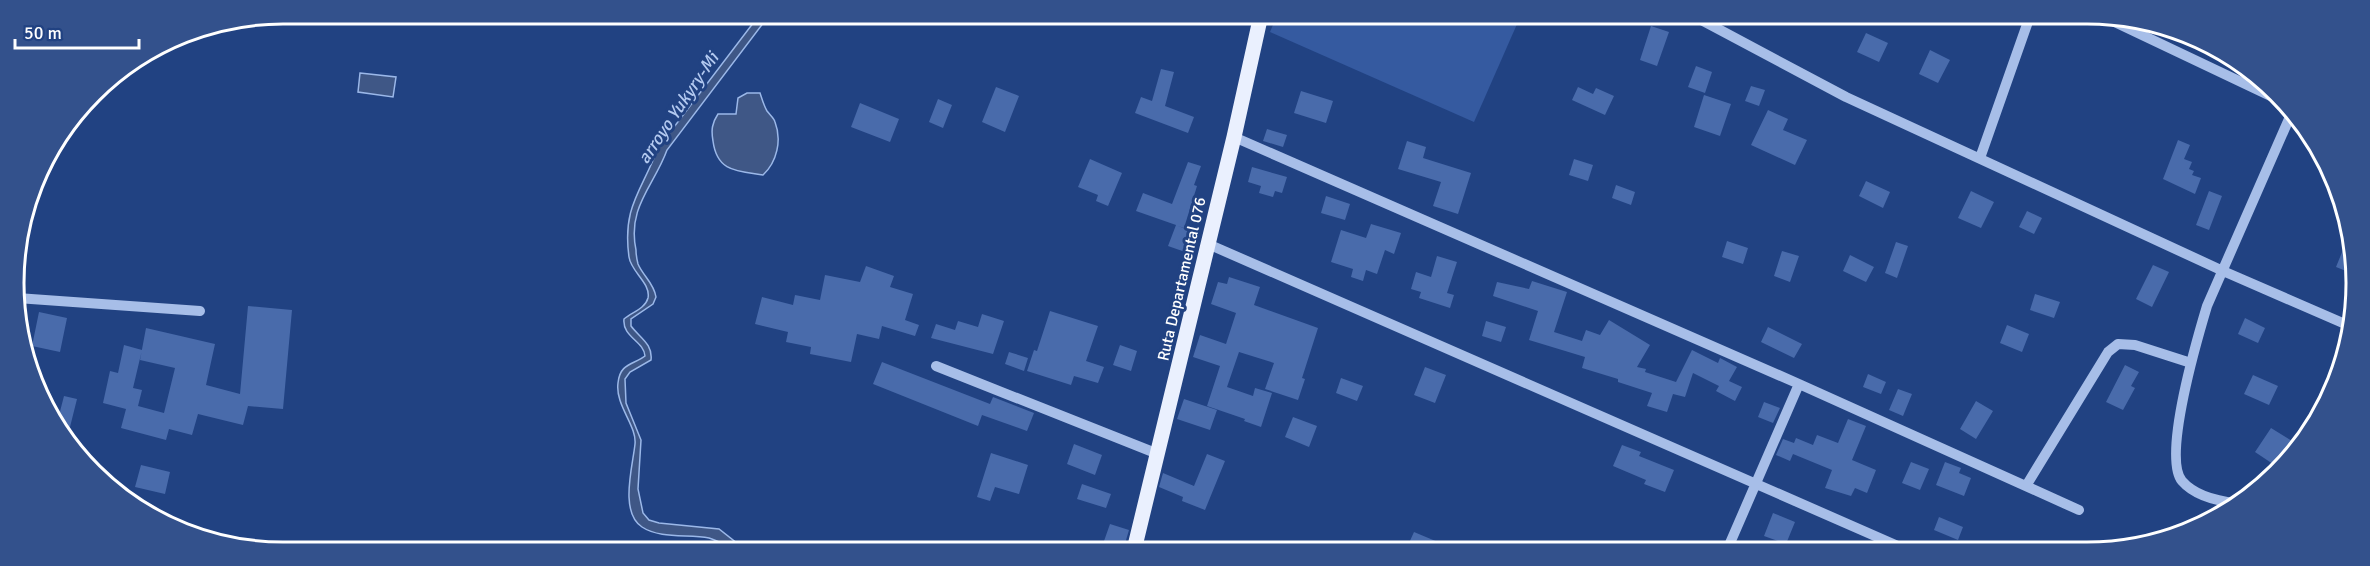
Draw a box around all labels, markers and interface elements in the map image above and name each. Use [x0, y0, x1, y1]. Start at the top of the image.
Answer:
scale bar [15, 12, 140, 50]
text: 50 m [24, 22, 62, 44]
water label: arroyo Yukyry-Mi [633, 46, 724, 168]
street label: Ruta Departamental 076 [1153, 195, 1211, 363]

